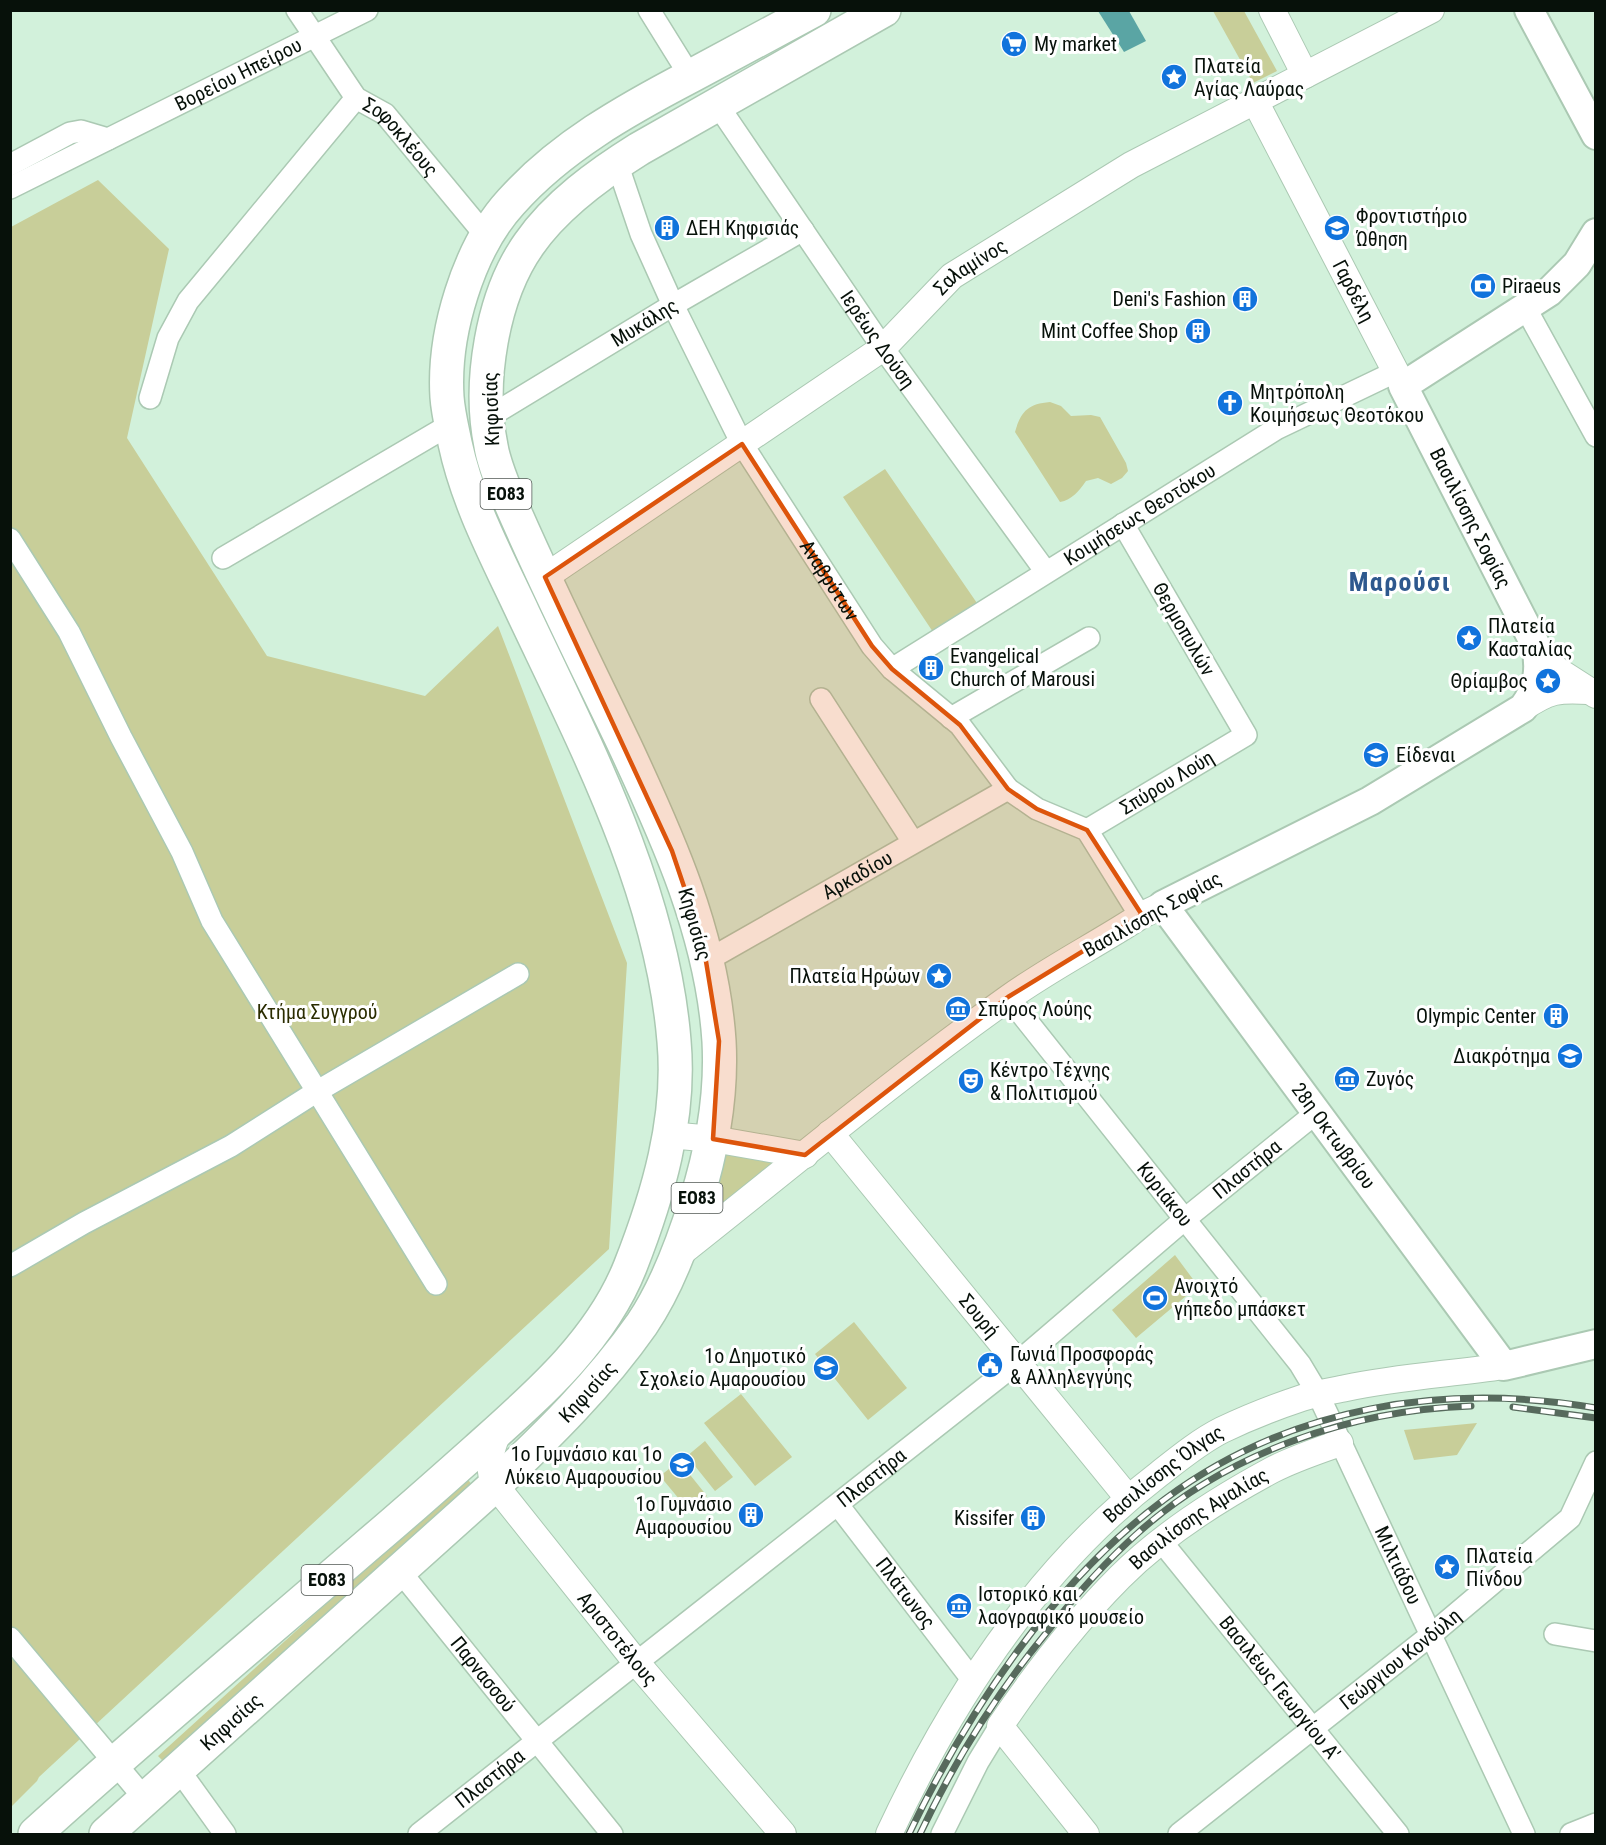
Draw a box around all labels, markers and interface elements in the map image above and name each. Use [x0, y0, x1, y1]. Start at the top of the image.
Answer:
supermarket icon: My market [999, 29, 1029, 59]
place label: My market [1034, 32, 1117, 56]
street label: Βορείου Ηπείρου [171, 33, 306, 116]
place label: Πλατεία Αγίας Λαύρας [1194, 54, 1304, 101]
place icon: Πλατεία Αγίας Λαύρας [1159, 62, 1189, 92]
street label: Σοφοκλέους [359, 92, 444, 181]
place label: Φροντιστήριο Ώθηση [1355, 204, 1467, 251]
building icon: ΔΕΗ Κηφισιάς [652, 213, 682, 243]
school or university icon: Φροντιστήριο Ώθηση [1322, 213, 1352, 243]
place label: ΔΕΗ Κηφισιάς [686, 216, 799, 240]
street label: Σαλαμίνος [928, 233, 1011, 300]
street label: Γαρδέλη [1328, 256, 1380, 326]
bank icon: Piraeus [1468, 271, 1498, 301]
place label: Piraeus [1502, 274, 1561, 298]
building icon: Deni's Fashion [1230, 284, 1260, 314]
street label: Ιερέως Δούση [835, 286, 920, 393]
place label: Deni's Fashion [1113, 287, 1226, 311]
street label: Μυκάλης [607, 293, 682, 352]
building icon: Mint Coffee Shop [1183, 316, 1213, 346]
place label: Mint Coffee Shop [1041, 319, 1178, 343]
street label: Κηφισίας [478, 372, 504, 446]
place label: Μητρόπολη Κοιμήσεως Θεοτόκου [1250, 380, 1424, 427]
church icon: Μητρόπολη Κοιμήσεως Θεοτόκου [1215, 388, 1245, 418]
street label: Βασιλίσσης Σοφίας [1425, 444, 1516, 592]
street label: Κοιμήσεως Θεοτόκου [1059, 458, 1220, 571]
road number: ΕΟ83 [480, 479, 532, 509]
street label: Αναβρύτων [795, 535, 865, 625]
district label: Μαρούσι [1349, 567, 1451, 597]
street label: Θερμοπυλών [1148, 578, 1221, 680]
place label: Πλατεία Κασταλίας [1488, 614, 1573, 661]
place icon: Πλατεία Κασταλίας [1454, 623, 1484, 653]
place label: Evangelical Church of Marousi [950, 644, 1095, 691]
building icon: Evangelical Church of Marousi [916, 653, 946, 683]
place icon: Θρίαμβος [1533, 666, 1563, 696]
place label: Θρίαμβος [1450, 669, 1528, 693]
school or university icon: Είδεναι [1361, 740, 1391, 770]
place label: Είδεναι [1396, 743, 1456, 767]
street label: Σπύρου Λούη [1115, 745, 1218, 820]
street label: Αρκαδίου [818, 845, 897, 904]
street label: Βασιλίσσης Σοφίας [1079, 866, 1225, 962]
street label: Κηφισίας [673, 885, 717, 963]
place icon: Πλατεία Ηρώων [924, 961, 954, 991]
place label: Πλατεία Ηρώων [790, 964, 920, 988]
museum icon: Σπύρος Λούης [943, 994, 973, 1024]
place label: Σπύρος Λούης [978, 997, 1093, 1021]
park label: Κτήμα Συγγρού [257, 1000, 377, 1024]
building icon: Olympic Center [1541, 1001, 1571, 1031]
place label: Olympic Center [1416, 1004, 1536, 1028]
school or university icon: Διακρότημα [1555, 1041, 1585, 1071]
place label: Διακρότημα [1453, 1044, 1550, 1068]
place label: Κέντρο Τέχνης & Πολιτισμού [990, 1058, 1110, 1105]
museum icon: Ζυγός [1332, 1064, 1362, 1094]
theatre icon: Κέντρο Τέχνης & Πολιτισμού [956, 1066, 986, 1096]
place label: Ζυγός [1366, 1067, 1414, 1091]
street label: 28η Οκτωβρίου [1287, 1078, 1381, 1193]
street label: Πλαστήρα [1208, 1134, 1286, 1204]
street label: Κυριάκου [1132, 1157, 1198, 1231]
road number: ΕΟ83 [672, 1183, 722, 1213]
place label: Ανοιχτό γήπεδο μπάσκετ [1174, 1274, 1306, 1321]
sports icon: Ανοιχτό γήπεδο μπάσκετ [1140, 1283, 1170, 1313]
street label: Σουρή [954, 1289, 1004, 1343]
place label: Γωνιά Προσφοράς & Αλληλεγγύης [1010, 1342, 1154, 1389]
place label: 1ο Δημοτικό Σχολείο Αμαρουσίου [640, 1344, 806, 1391]
public building icon: Γωνιά Προσφοράς & Αλληλεγγύης [975, 1350, 1005, 1380]
school or university icon: 1ο Δημοτικό Σχολείο Αμαρουσίου [811, 1353, 841, 1383]
street label: Κηφισίας [554, 1356, 621, 1427]
street label: Βασιλίσσης Όλγας [1098, 1419, 1228, 1528]
place label: 1ο Γυμνάσιο και 1ο Λύκειο Αμαρουσίου [504, 1442, 662, 1489]
street label: Πλαστήρα [832, 1443, 911, 1512]
school or university icon: 1ο Γυμνάσιο και 1ο Λύκειο Αμαρουσίου [667, 1450, 697, 1480]
street label: Βασιλίσσης Αμαλίας [1124, 1463, 1272, 1574]
place label: 1ο Γυμνάσιο Αμαρουσίου [635, 1492, 732, 1539]
building icon: 1ο Γυμνάσιο Αμαρουσίου [736, 1500, 766, 1530]
building icon: Kissifer [1018, 1503, 1048, 1533]
place label: Kissifer [954, 1506, 1014, 1530]
street label: Μιλτιάδου [1370, 1522, 1427, 1608]
place label: Πλατεία Πίνδου [1466, 1544, 1533, 1591]
place icon: Πλατεία Πίνδου [1432, 1552, 1462, 1582]
street label: Πλάτωνος [871, 1553, 941, 1633]
road number: ΕΟ83 [302, 1565, 352, 1595]
place label: Ιστορικό και λαογραφικό μουσείο [978, 1582, 1144, 1629]
street label: Αριστοτέλους [573, 1587, 663, 1691]
museum icon: Ιστορικό και λαογραφικό μουσείο [944, 1591, 974, 1621]
street label: Γεώργιου Κονδύλη [1335, 1603, 1466, 1715]
street label: Βασιλέως Γεωργίου Α' [1214, 1611, 1345, 1765]
street label: Παρνασσού [445, 1632, 521, 1717]
street label: Κηφισίας [195, 1688, 267, 1756]
street label: Πλαστήρα [450, 1744, 529, 1813]

